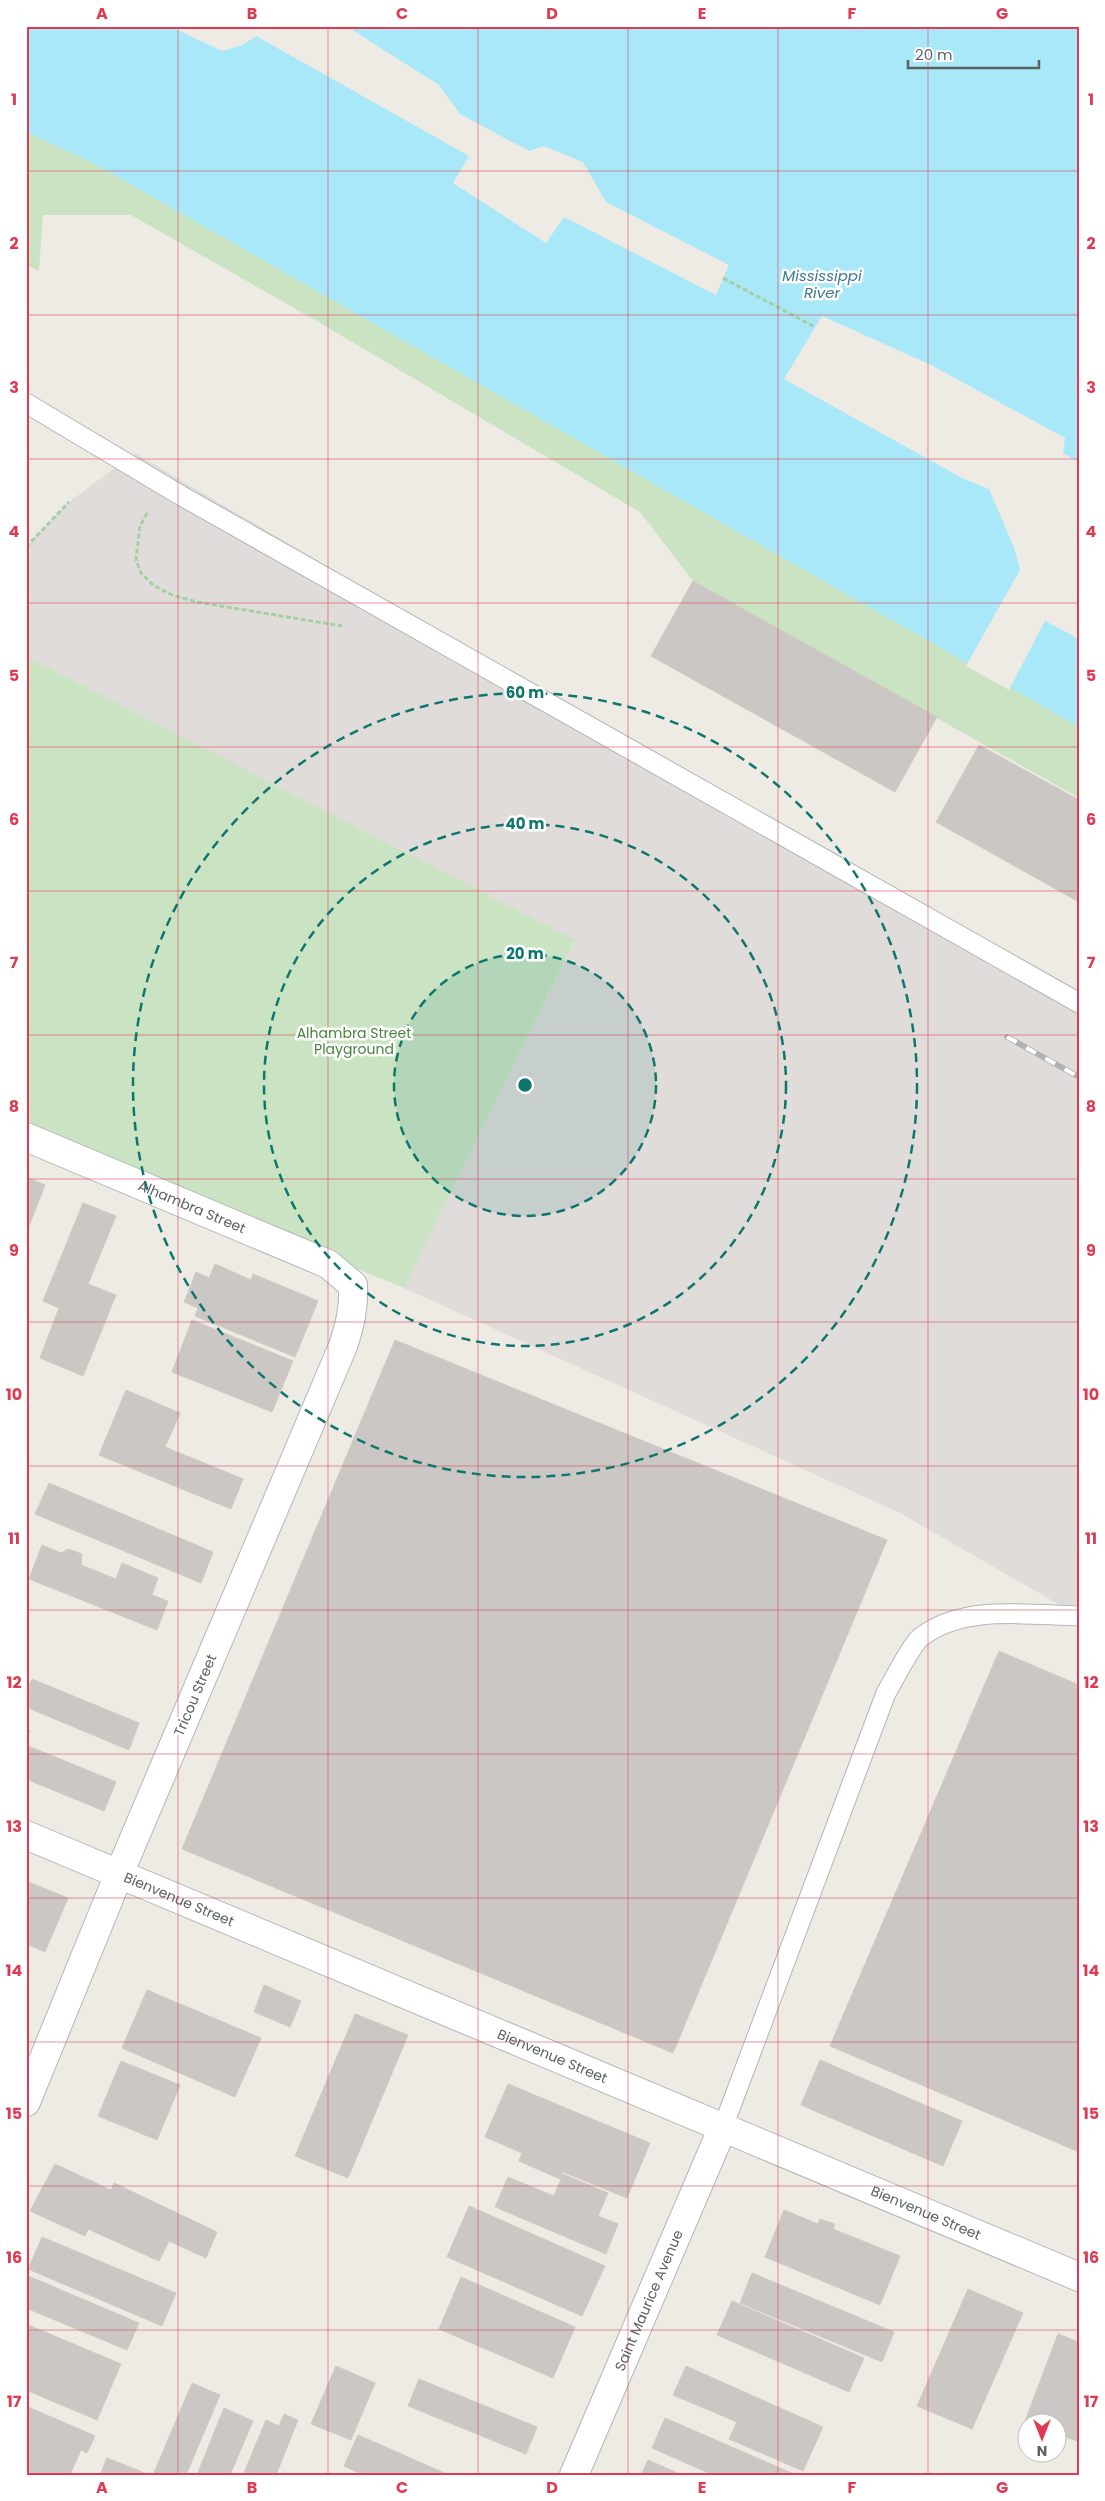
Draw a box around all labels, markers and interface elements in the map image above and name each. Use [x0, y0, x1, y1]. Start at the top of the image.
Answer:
text: A [96, 2, 108, 25]
text: B [247, 2, 257, 25]
text: C [396, 2, 408, 25]
text: D [546, 2, 558, 25]
text: E [698, 2, 706, 25]
text: F [848, 2, 857, 25]
text: G [996, 2, 1008, 25]
scale bar [908, 38, 1039, 70]
text: 20 m [915, 44, 953, 65]
text: 1 [11, 88, 17, 111]
text: 1 [1088, 88, 1094, 111]
text: 2 [9, 232, 19, 255]
text: 2 [1086, 232, 1096, 255]
water label: Mississippi River [782, 265, 862, 303]
text: 3 [9, 376, 19, 399]
text: 3 [1086, 376, 1096, 399]
text: 4 [9, 520, 20, 543]
text: 4 [1086, 520, 1097, 543]
text: 5 [9, 664, 19, 687]
text: 5 [1086, 664, 1096, 687]
text: 60 m [506, 682, 544, 703]
text: 6 [9, 808, 19, 831]
text: 6 [1086, 808, 1096, 831]
text: 40 m [505, 813, 545, 834]
text: 20 m [506, 943, 544, 964]
text: 7 [10, 951, 19, 974]
text: 7 [1087, 951, 1096, 974]
park label: Alhambra Street Playground [297, 1023, 411, 1059]
centre of rings [516, 1076, 534, 1094]
text: 8 [9, 1095, 19, 1118]
text: 8 [1086, 1095, 1096, 1118]
street label: Alhambra Street [135, 1175, 249, 1238]
text: 9 [9, 1239, 19, 1262]
text: 9 [1086, 1239, 1096, 1262]
text: 10 [6, 1383, 22, 1406]
text: 10 [1083, 1383, 1099, 1406]
text: 11 [8, 1527, 20, 1550]
text: 11 [1085, 1527, 1097, 1550]
street label: Tricou Street [169, 1651, 221, 1739]
text: 12 [6, 1671, 22, 1694]
text: 12 [1083, 1671, 1099, 1694]
text: 13 [6, 1815, 22, 1838]
text: 13 [1083, 1815, 1099, 1838]
street label: Bienvenue Street [121, 1867, 237, 1931]
text: 14 [6, 1959, 23, 1982]
text: 14 [1083, 1959, 1100, 1982]
street label: Bienvenue Street [494, 2024, 611, 2088]
text: 15 [6, 2102, 22, 2125]
text: 15 [1083, 2102, 1099, 2125]
street label: Bienvenue Street [868, 2181, 984, 2245]
street label: Saint Maurice Avenue [610, 2226, 688, 2374]
text: 16 [6, 2246, 22, 2269]
text: 16 [1083, 2246, 1099, 2269]
text: 17 [7, 2390, 22, 2413]
text: 17 [1084, 2390, 1099, 2413]
north arrow [1018, 2414, 1068, 2464]
text: N [1037, 2441, 1047, 2461]
text: A [96, 2476, 108, 2499]
text: B [247, 2476, 257, 2499]
text: C [396, 2476, 408, 2499]
text: D [546, 2476, 558, 2499]
text: E [698, 2476, 706, 2499]
text: F [848, 2476, 857, 2499]
text: G [996, 2476, 1008, 2499]

